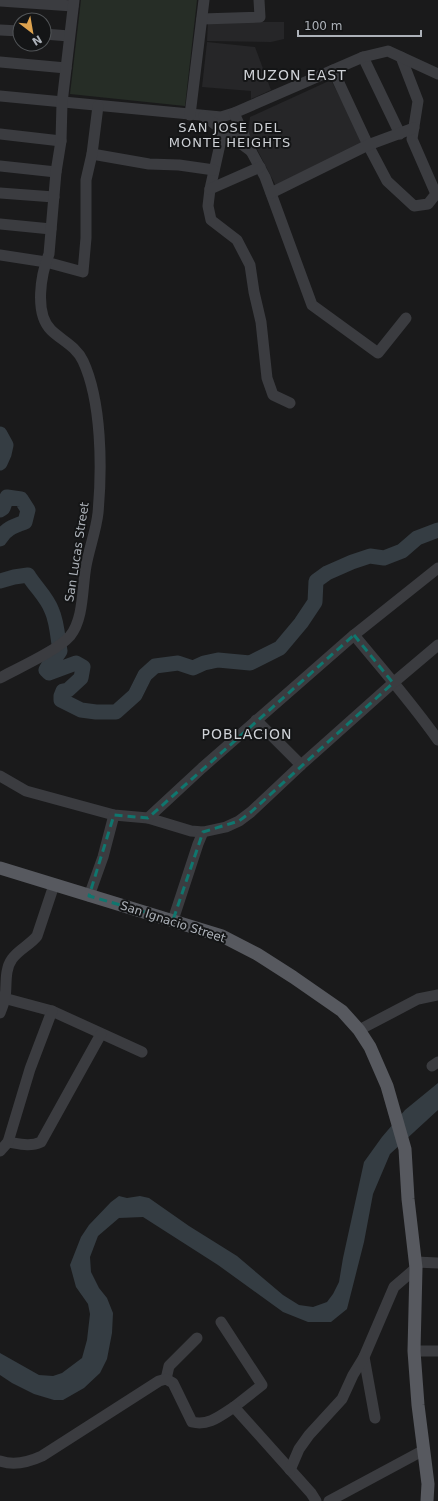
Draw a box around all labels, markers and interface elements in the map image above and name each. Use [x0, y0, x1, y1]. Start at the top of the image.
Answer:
north arrow [12, 12, 52, 52]
scale bar [298, 12, 421, 38]
text: 100 m [304, 19, 342, 33]
text: N [30, 32, 44, 48]
district label: MUZON EAST [243, 67, 347, 83]
district label: SAN JOSE DEL MONTE HEIGHTS [169, 120, 291, 150]
street label: San Lucas Street [62, 501, 92, 603]
district label: POBLACION [202, 726, 292, 742]
street label: San Ignacio Street [118, 898, 228, 946]

